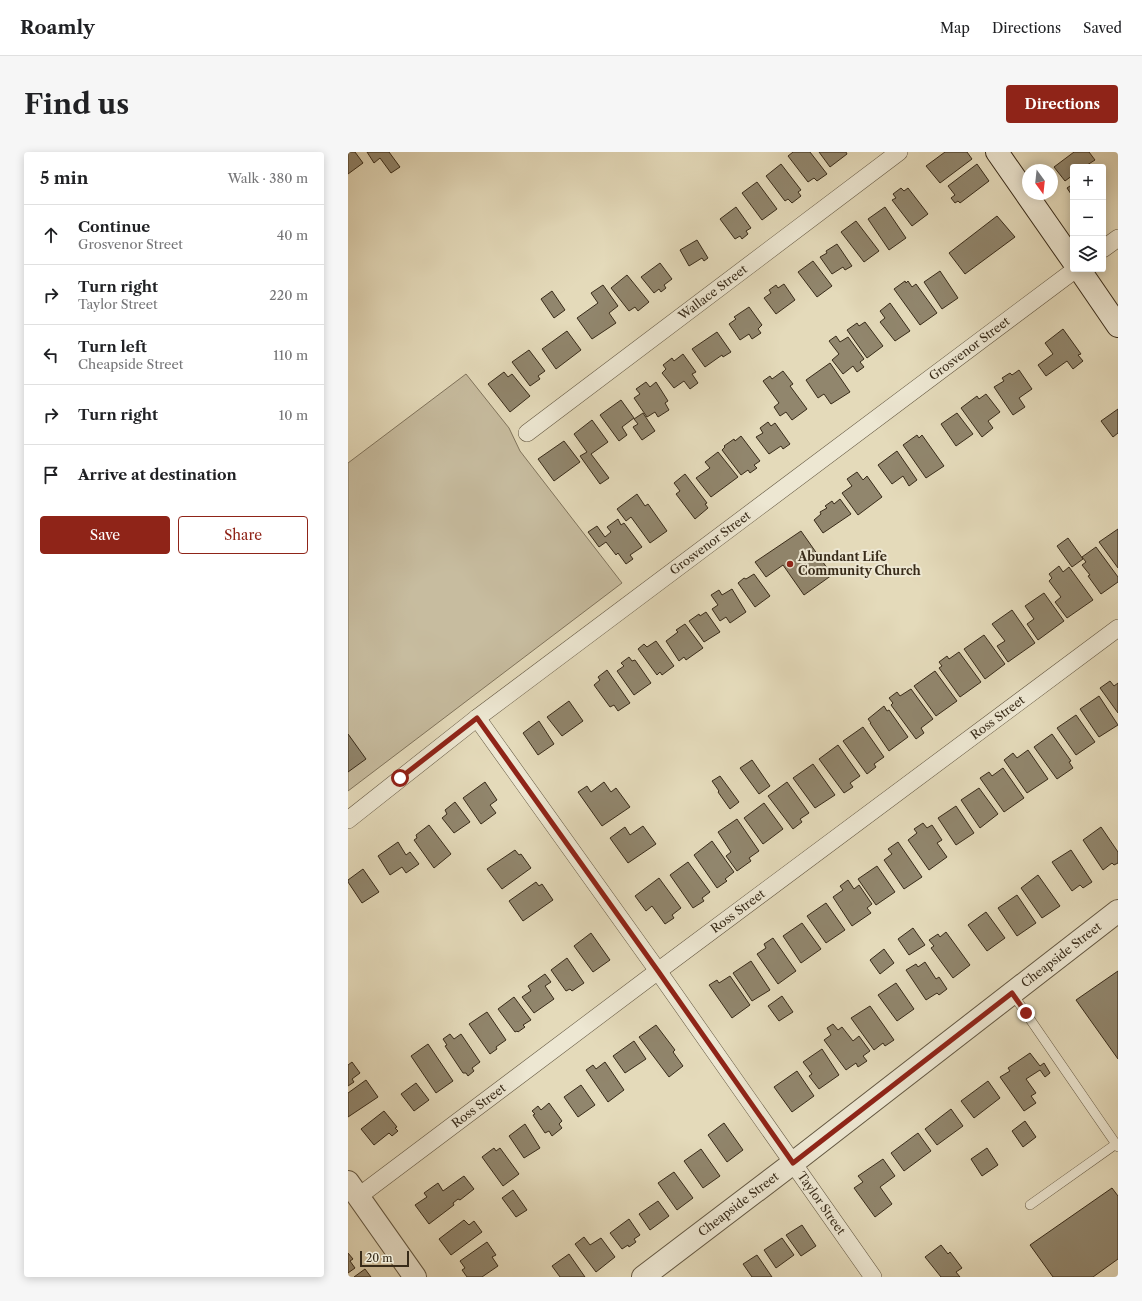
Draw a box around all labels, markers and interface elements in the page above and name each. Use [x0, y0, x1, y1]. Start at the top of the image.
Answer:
text: Roamly [20, 16, 95, 39]
text: Map [940, 19, 970, 37]
text: Directions [992, 19, 1061, 37]
text: Saved [1083, 19, 1122, 37]
button: Directions [1006, 85, 1118, 123]
text: Find us [24, 87, 129, 121]
north arrow [1022, 164, 1058, 200]
map controls [1070, 164, 1106, 272]
button: + [1070, 164, 1106, 200]
text: 5 min [40, 168, 88, 188]
text: Walk · 380 m [228, 170, 308, 186]
button: − [1070, 200, 1106, 236]
text: Continue [78, 217, 150, 236]
icon: ahead [40, 224, 62, 246]
text: 40 m [277, 227, 308, 243]
text: Grosvenor Street [78, 236, 183, 252]
button: layers [1070, 236, 1106, 272]
street label: Wallace Street [674, 261, 751, 324]
text: Turn right [78, 277, 158, 296]
icon: right [40, 284, 62, 306]
text: 220 m [269, 287, 308, 303]
text: Taylor Street [78, 296, 158, 312]
street label: Grosvenor Street [926, 313, 1013, 383]
text: Turn left [78, 337, 147, 356]
icon: left [40, 344, 62, 366]
text: 110 m [273, 347, 308, 363]
text: Cheapside Street [78, 356, 183, 372]
icon: right [40, 404, 62, 426]
text: Turn right [78, 405, 158, 424]
text: 10 m [279, 407, 308, 423]
icon: arrive [40, 464, 62, 486]
text: Arrive at destination [78, 465, 237, 484]
street label: Grosvenor Street [667, 507, 754, 578]
button: Save [40, 516, 170, 554]
button: Share [178, 516, 308, 554]
place label: Abundant Life Community Church [797, 549, 922, 578]
marker: Abundant Life Community Church [785, 559, 795, 569]
street label: Ross Street [967, 692, 1028, 742]
route start [391, 769, 409, 787]
street label: Ross Street [708, 885, 768, 936]
street label: Cheapside Street [1018, 918, 1105, 990]
route end [1017, 1004, 1035, 1022]
street label: Ross Street [449, 1080, 509, 1131]
street label: Cheapside Street [695, 1168, 782, 1239]
street label: Taylor Street [794, 1169, 849, 1238]
scale bar [360, 1249, 409, 1268]
text: 20 m [366, 1251, 392, 1265]

